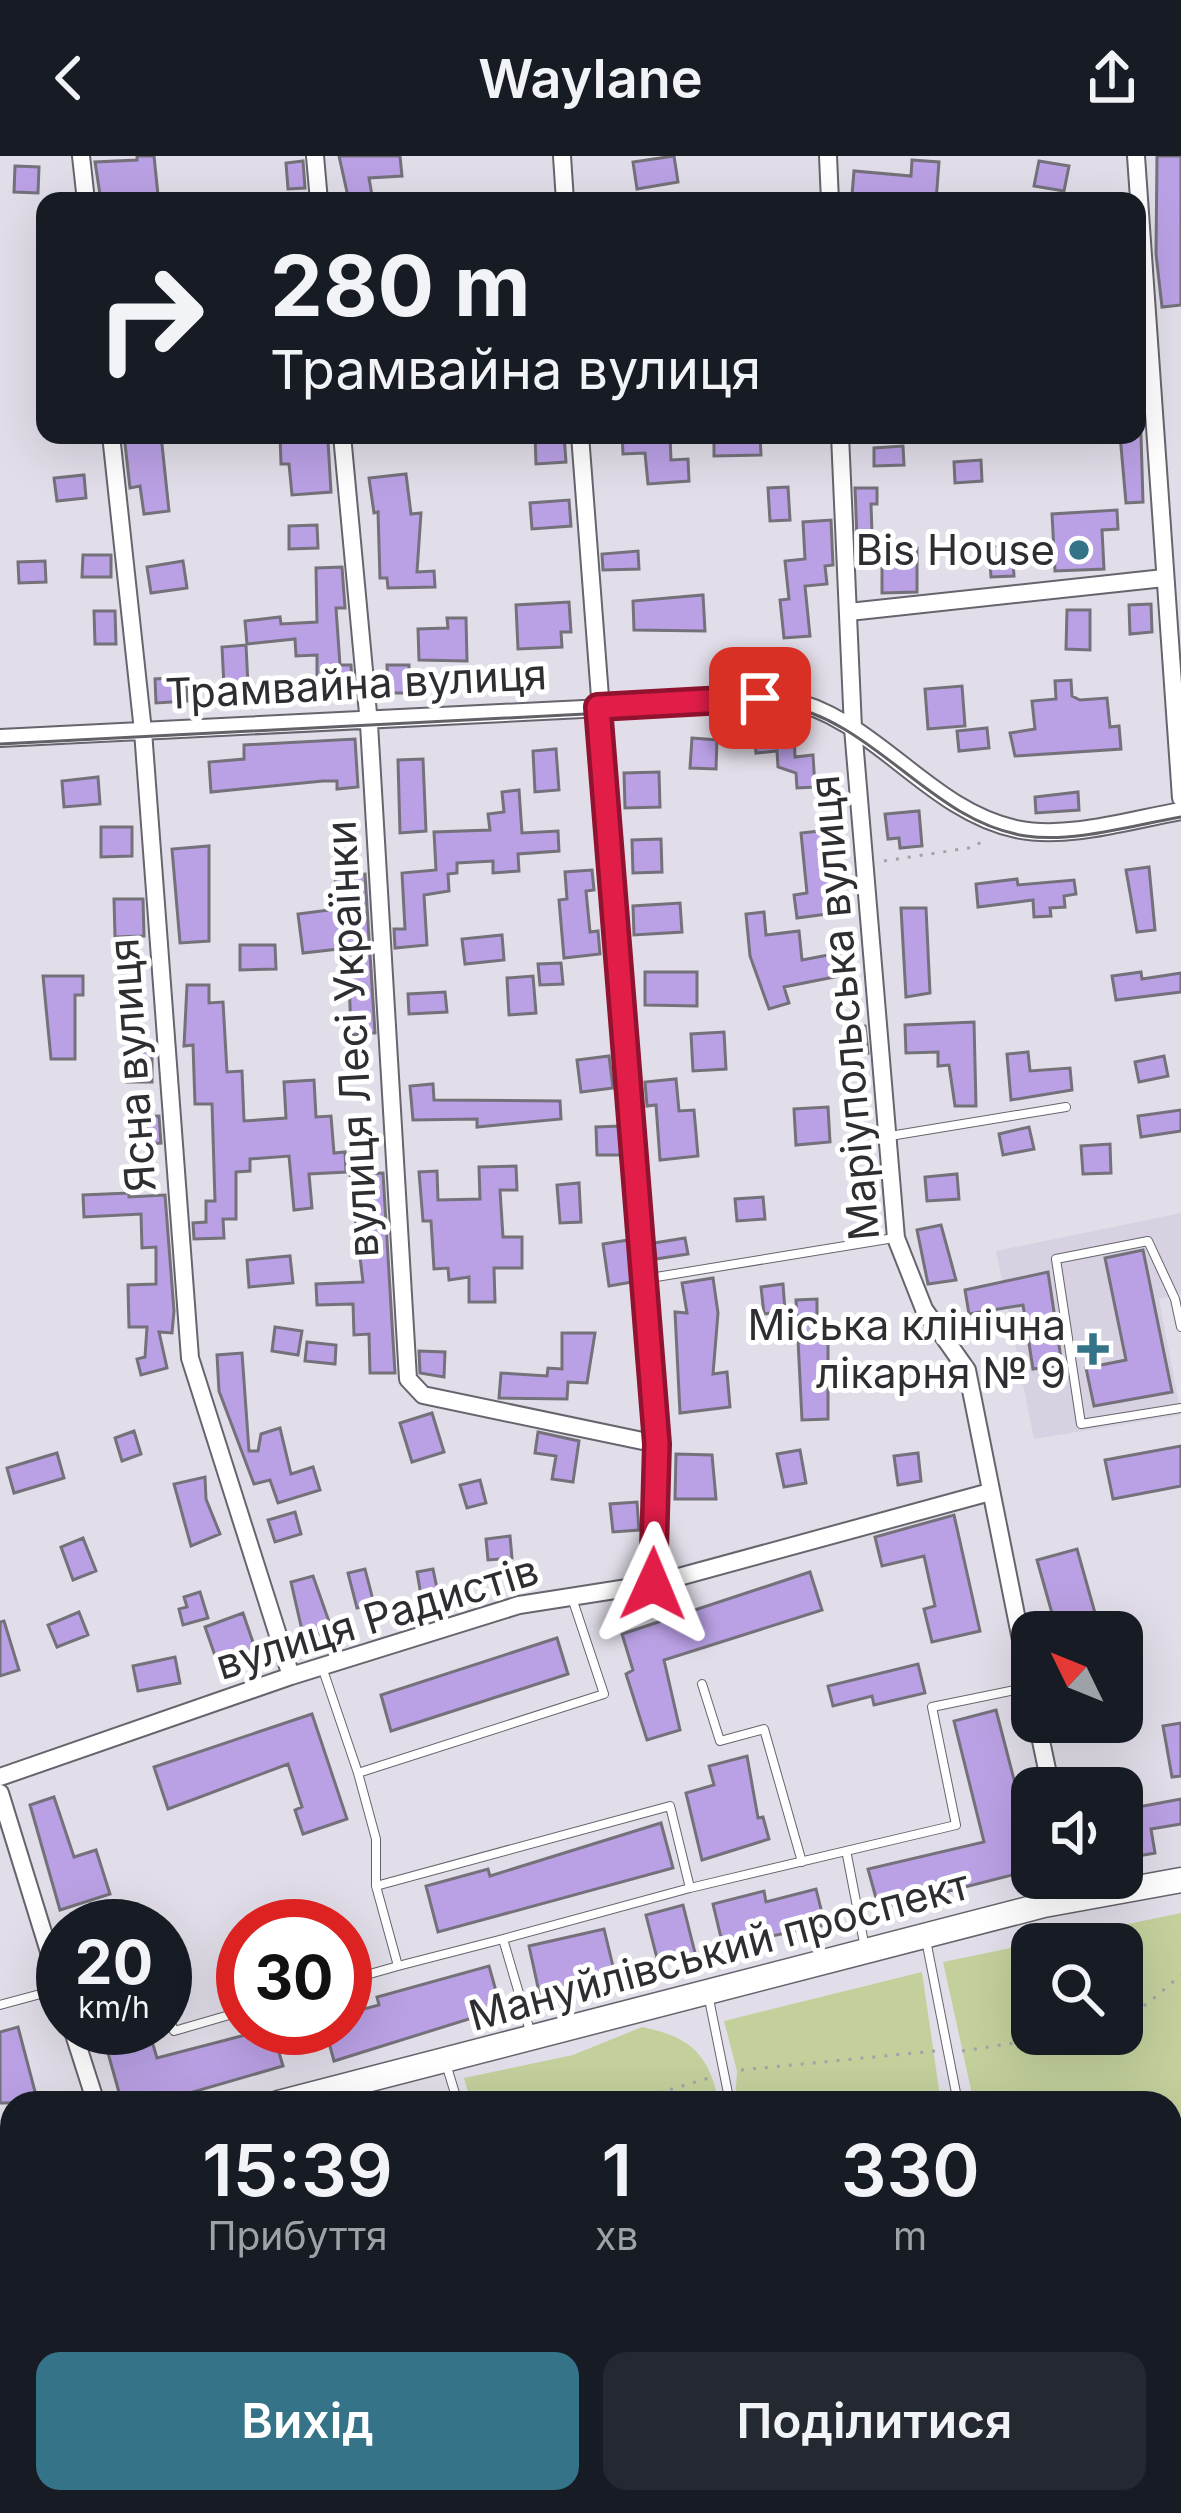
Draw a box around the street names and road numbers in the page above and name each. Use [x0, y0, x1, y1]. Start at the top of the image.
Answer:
street label: Трамвайна вулиця [164, 648, 548, 719]
street label: Маріупольська вулиця [798, 773, 889, 1243]
street label: вулиця Лесі Українки [315, 819, 388, 1259]
street label: Ясна вулиця [97, 937, 166, 1194]
street label: вулиця Радистів [210, 1543, 544, 1690]
street label: Мануйлівський проспект [463, 1858, 975, 2041]

